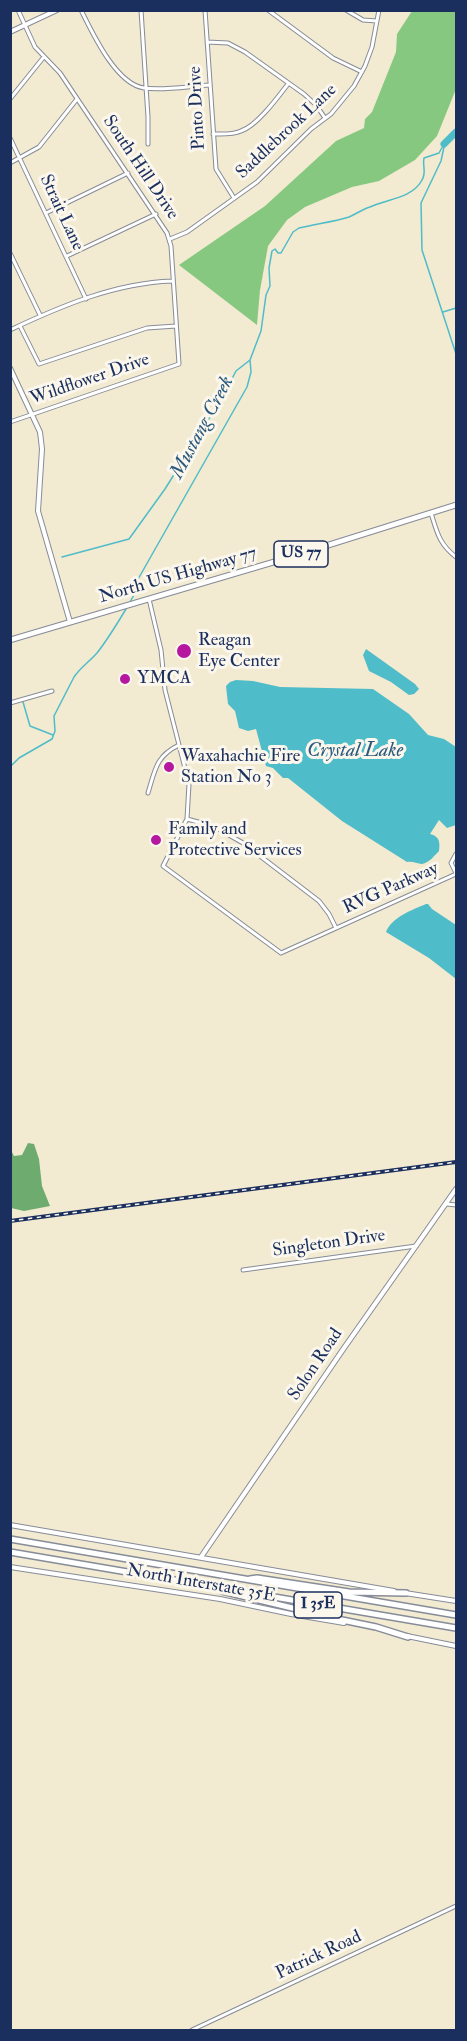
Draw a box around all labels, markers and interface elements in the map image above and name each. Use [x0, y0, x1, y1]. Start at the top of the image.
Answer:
street label: Pinto Drive [185, 66, 211, 150]
street label: Saddlebrook Lane [232, 80, 342, 184]
street label: South Hill Drive [97, 112, 183, 224]
street label: Strait Lane [34, 172, 88, 254]
street label: Wildflower Drive [28, 350, 152, 410]
water label: Mustang Creek [166, 373, 240, 483]
road number: US 77 [274, 541, 328, 567]
street label: North US Highway 77 [97, 543, 259, 609]
place label: Reagan Eye Center [198, 630, 280, 672]
marker: Reagan Eye Center [175, 642, 193, 660]
place label: YMCA [137, 668, 191, 690]
marker: YMCA [118, 672, 132, 686]
water label: Crystal Lake [307, 740, 403, 764]
place label: Waxahachie Fire Station No 3 [181, 746, 300, 789]
marker: Waxahachie Fire Station No 3 [162, 760, 176, 774]
place label: Family and Protective Services [168, 819, 302, 862]
marker: Family and Protective Services [149, 833, 163, 847]
street label: RVG Parkway [340, 858, 442, 920]
street label: Singleton Drive [271, 1225, 387, 1263]
street label: Solon Road [284, 1325, 348, 1405]
street label: North Interstate 35E [125, 1560, 277, 1608]
road number: I 35E [294, 1592, 342, 1618]
street label: Patrick Road [273, 1927, 365, 1985]

